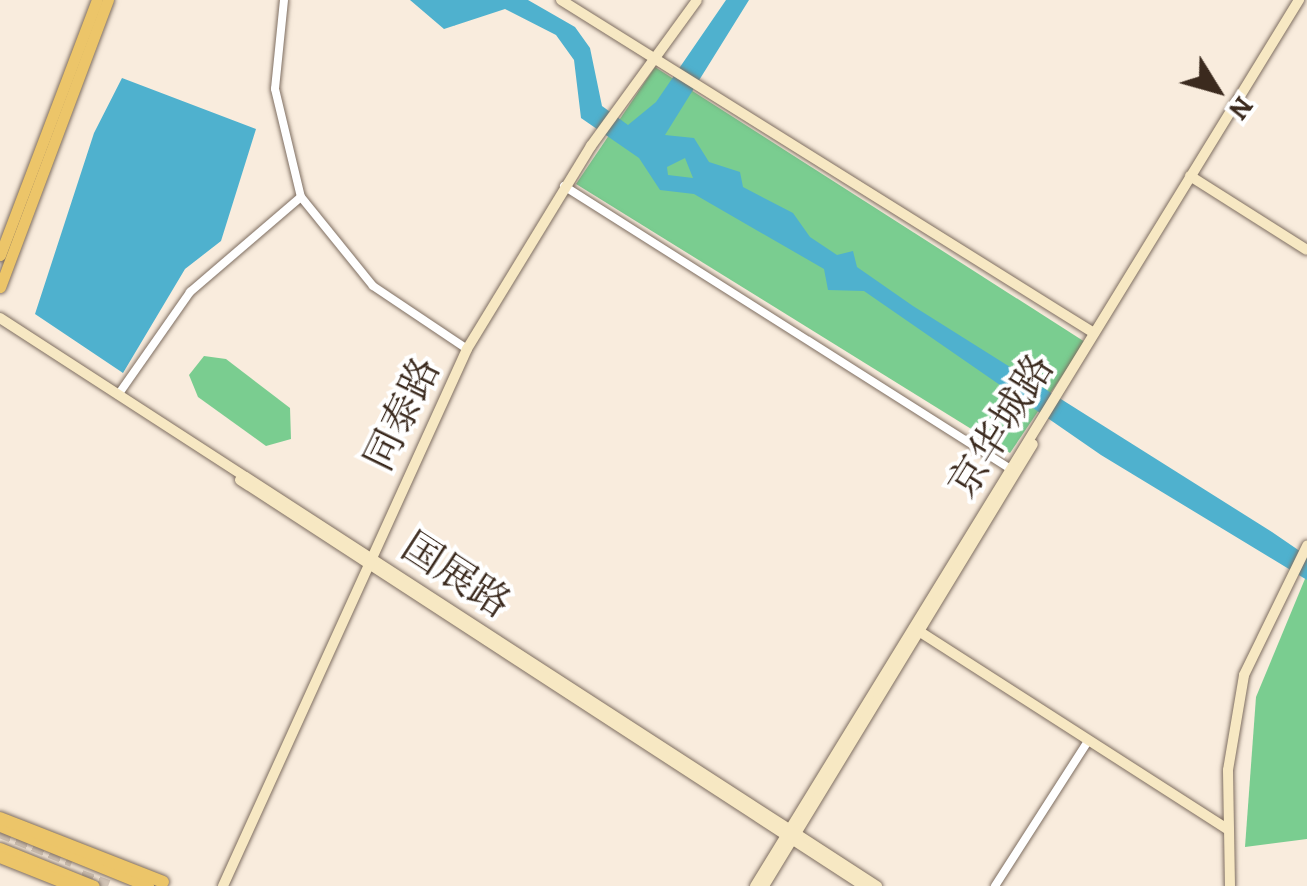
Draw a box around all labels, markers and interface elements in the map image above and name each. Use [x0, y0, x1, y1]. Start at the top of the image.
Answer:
north arrow [1167, 40, 1267, 140]
text: N [1220, 88, 1262, 128]
street label: 京华城路 [938, 345, 1064, 507]
street label: 同泰路 [354, 350, 450, 478]
street label: 国展路 [393, 522, 519, 628]

